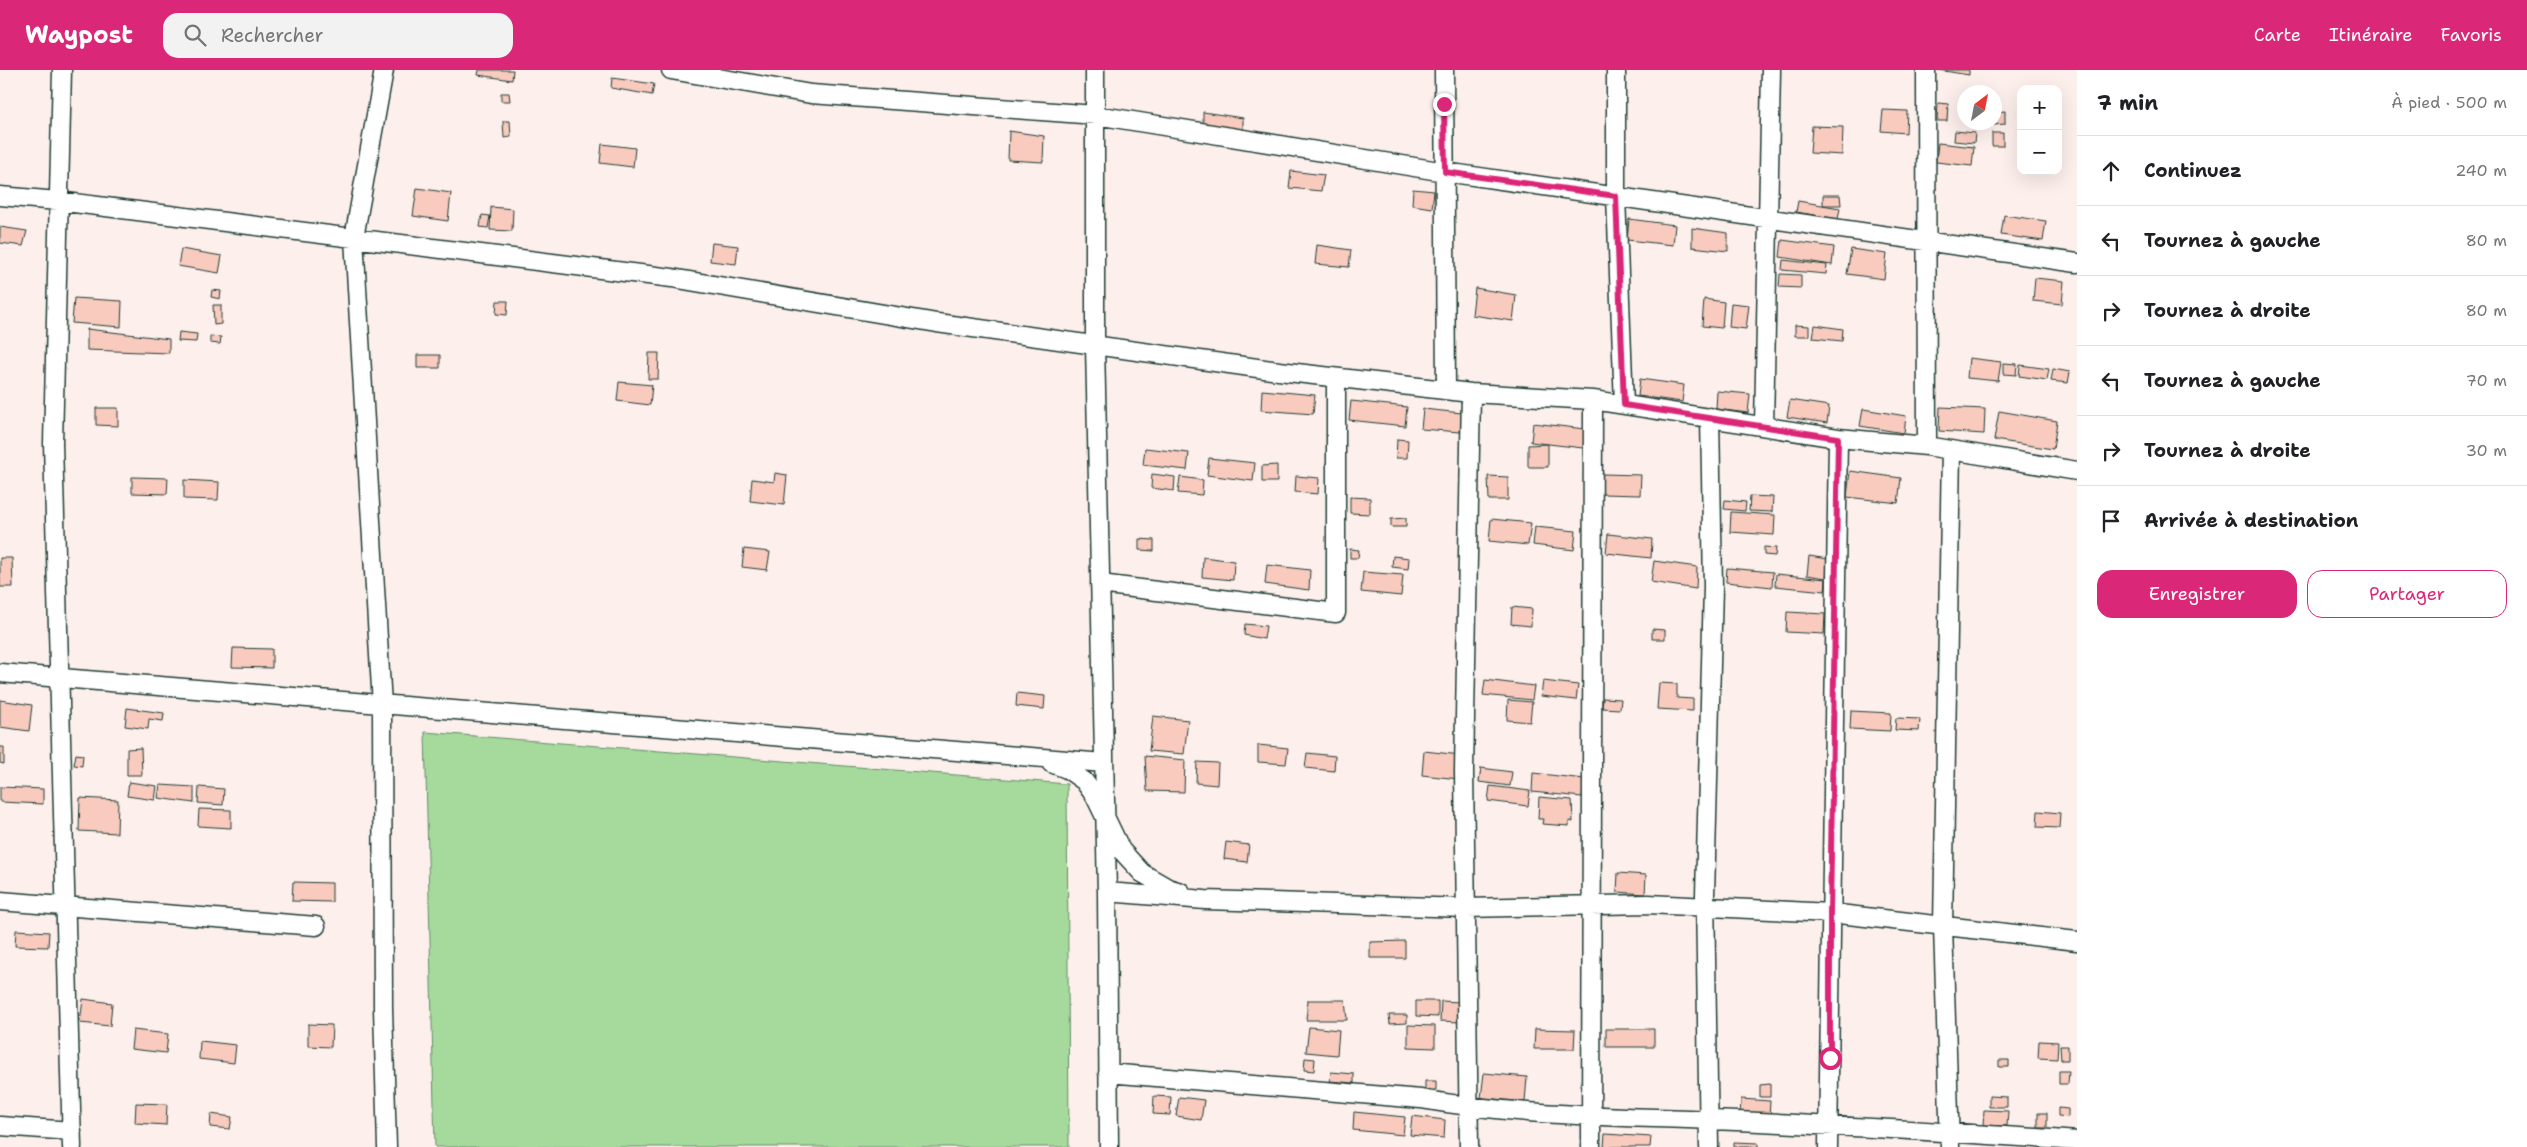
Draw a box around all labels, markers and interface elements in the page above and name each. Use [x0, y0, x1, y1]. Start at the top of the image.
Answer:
search box [163, 13, 513, 58]
text: Waypost [25, 19, 133, 51]
icon: search [181, 21, 209, 49]
text: Rechercher [221, 23, 323, 48]
text: Carte [2254, 23, 2301, 47]
text: Itinéraire [2329, 23, 2413, 47]
text: Favoris [2441, 23, 2502, 47]
north arrow [1957, 85, 2002, 130]
map controls [2017, 85, 2062, 175]
button: + [2017, 85, 2062, 130]
text: 7 min [2097, 89, 2158, 117]
text: À pied · 500 m [2391, 92, 2507, 113]
route end [1433, 93, 1456, 116]
button: − [2017, 130, 2062, 175]
icon: ahead [2097, 157, 2125, 185]
text: Continuez [2144, 158, 2242, 183]
text: 240 m [2455, 160, 2507, 181]
icon: left [2097, 227, 2125, 255]
text: Tournez à gauche [2144, 228, 2321, 253]
text: 80 m [2466, 230, 2507, 251]
icon: right [2097, 297, 2125, 325]
text: Tournez à droite [2144, 298, 2311, 323]
text: 80 m [2466, 300, 2507, 321]
icon: left [2097, 367, 2125, 395]
text: Tournez à gauche [2144, 368, 2321, 393]
text: 70 m [2466, 370, 2507, 391]
icon: right [2097, 437, 2125, 465]
text: Tournez à droite [2144, 438, 2311, 463]
text: 30 m [2466, 440, 2507, 461]
icon: arrive [2097, 507, 2125, 535]
text: Arrivée à destination [2144, 508, 2358, 533]
button: Enregistrer [2097, 570, 2297, 618]
button: Partager [2307, 570, 2507, 618]
route start [1819, 1047, 1842, 1070]

